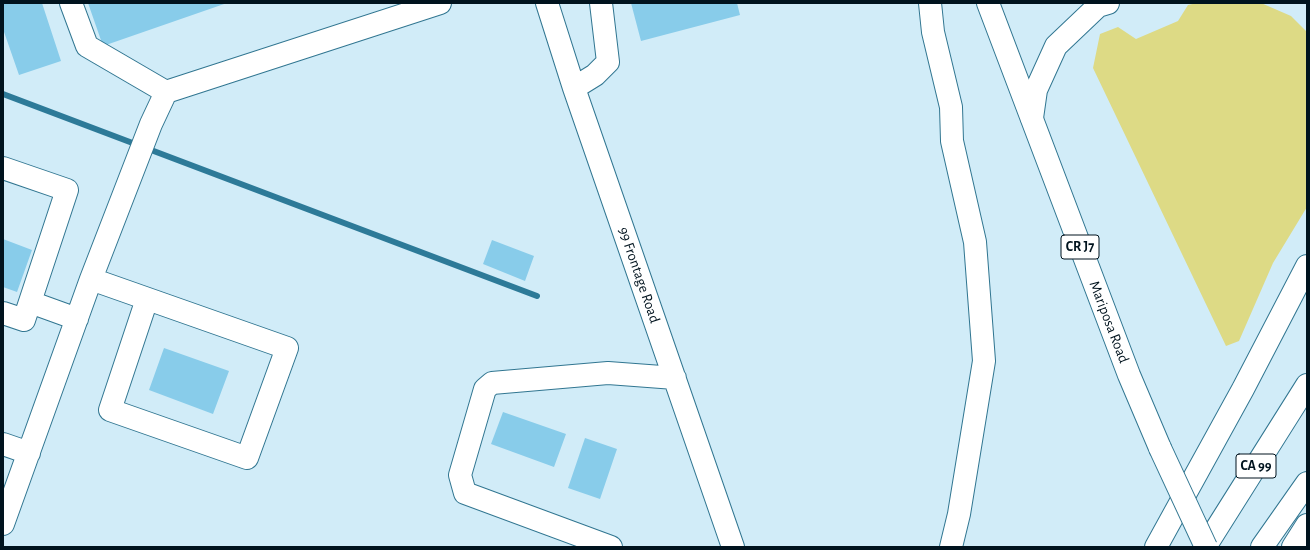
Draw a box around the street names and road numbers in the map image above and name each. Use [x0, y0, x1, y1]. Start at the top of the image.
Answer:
street label: 99 Frontage Road [614, 225, 664, 325]
road number: CR J7 [1061, 235, 1099, 259]
street label: Mariposa Road [1085, 278, 1133, 366]
road number: CA 99 [1236, 454, 1276, 478]

